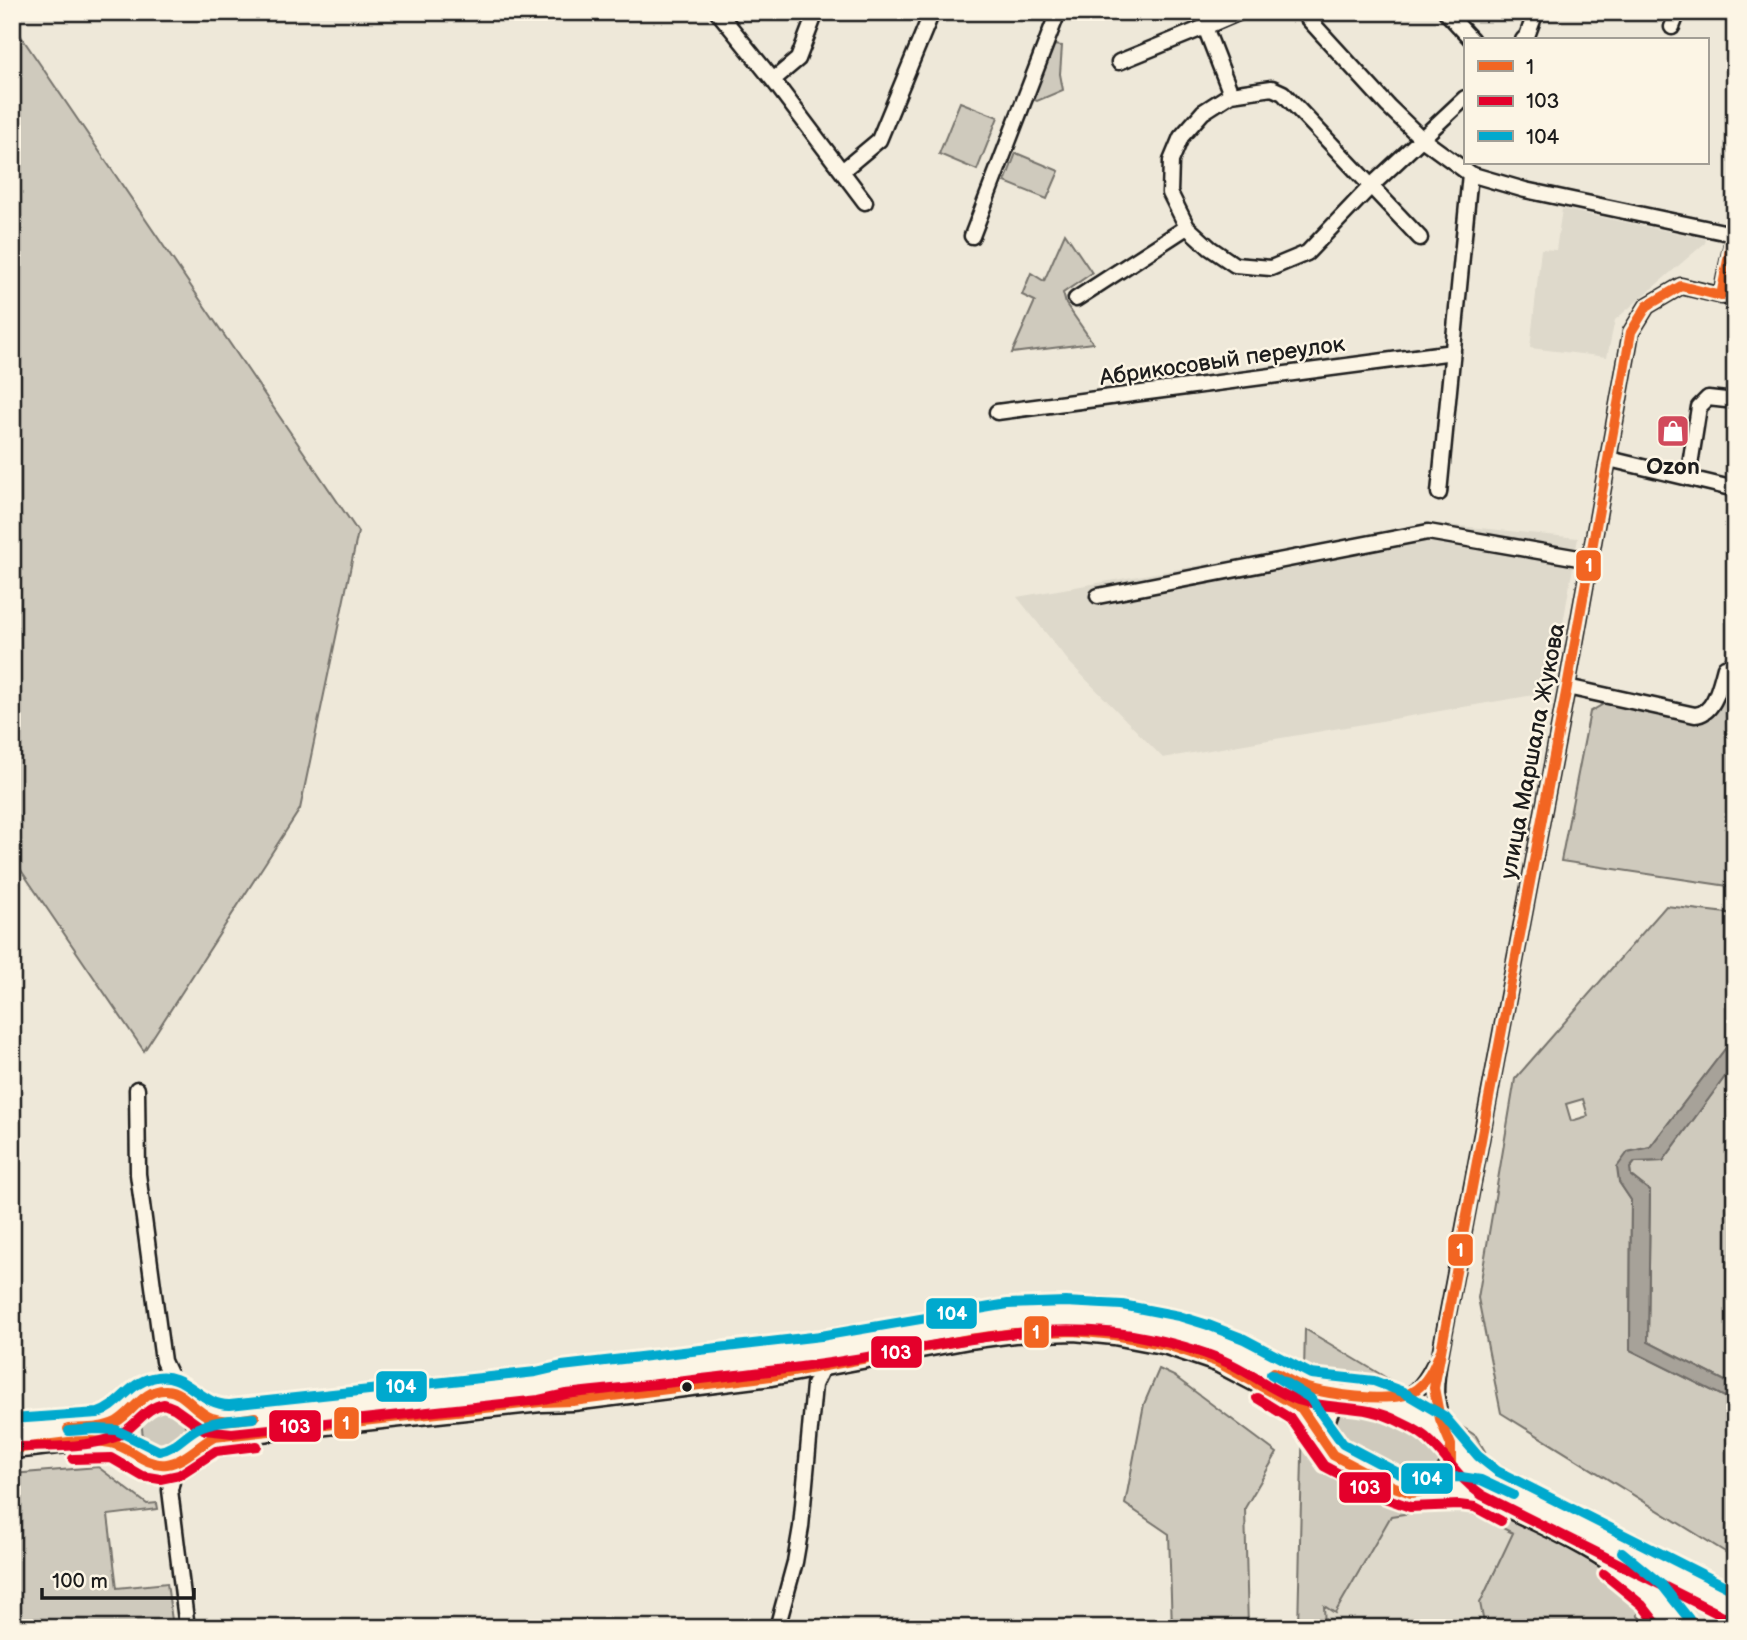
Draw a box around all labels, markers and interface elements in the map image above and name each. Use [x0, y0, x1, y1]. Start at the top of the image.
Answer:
legend [1464, 38, 1708, 164]
text: 1 [1526, 55, 1534, 80]
text: 103 [1526, 89, 1559, 114]
text: 104 [1526, 125, 1559, 150]
street label: Абрикосовый переулок [1097, 330, 1347, 392]
shop icon: Ozon [1654, 412, 1692, 450]
place label: Ozon [1646, 453, 1700, 481]
line badge: 1 [1575, 549, 1602, 582]
text: 1 [1585, 555, 1593, 578]
street label: улица Маршала Жукова [1494, 620, 1572, 882]
line badge: 1 [1447, 1233, 1474, 1267]
text: 1 [1456, 1240, 1464, 1263]
line badge: 104 [925, 1297, 978, 1330]
text: 104 [936, 1303, 968, 1326]
line badge: 1 [1023, 1315, 1050, 1349]
text: 1 [1032, 1322, 1040, 1345]
line badge: 103 [870, 1335, 923, 1369]
text: 103 [881, 1342, 911, 1365]
line badge: 104 [375, 1370, 428, 1403]
text: 104 [385, 1376, 417, 1399]
unlabelled marker [680, 1380, 694, 1394]
line badge: 1 [333, 1406, 360, 1440]
line badge: 103 [268, 1409, 322, 1443]
text: 1 [342, 1413, 350, 1436]
text: 103 [280, 1416, 310, 1439]
line badge: 104 [1400, 1462, 1454, 1495]
text: 104 [1411, 1468, 1443, 1491]
line badge: 103 [1338, 1471, 1392, 1504]
text: 103 [1350, 1477, 1380, 1500]
scale bar [42, 1556, 194, 1600]
text: 100 m [52, 1569, 108, 1594]

